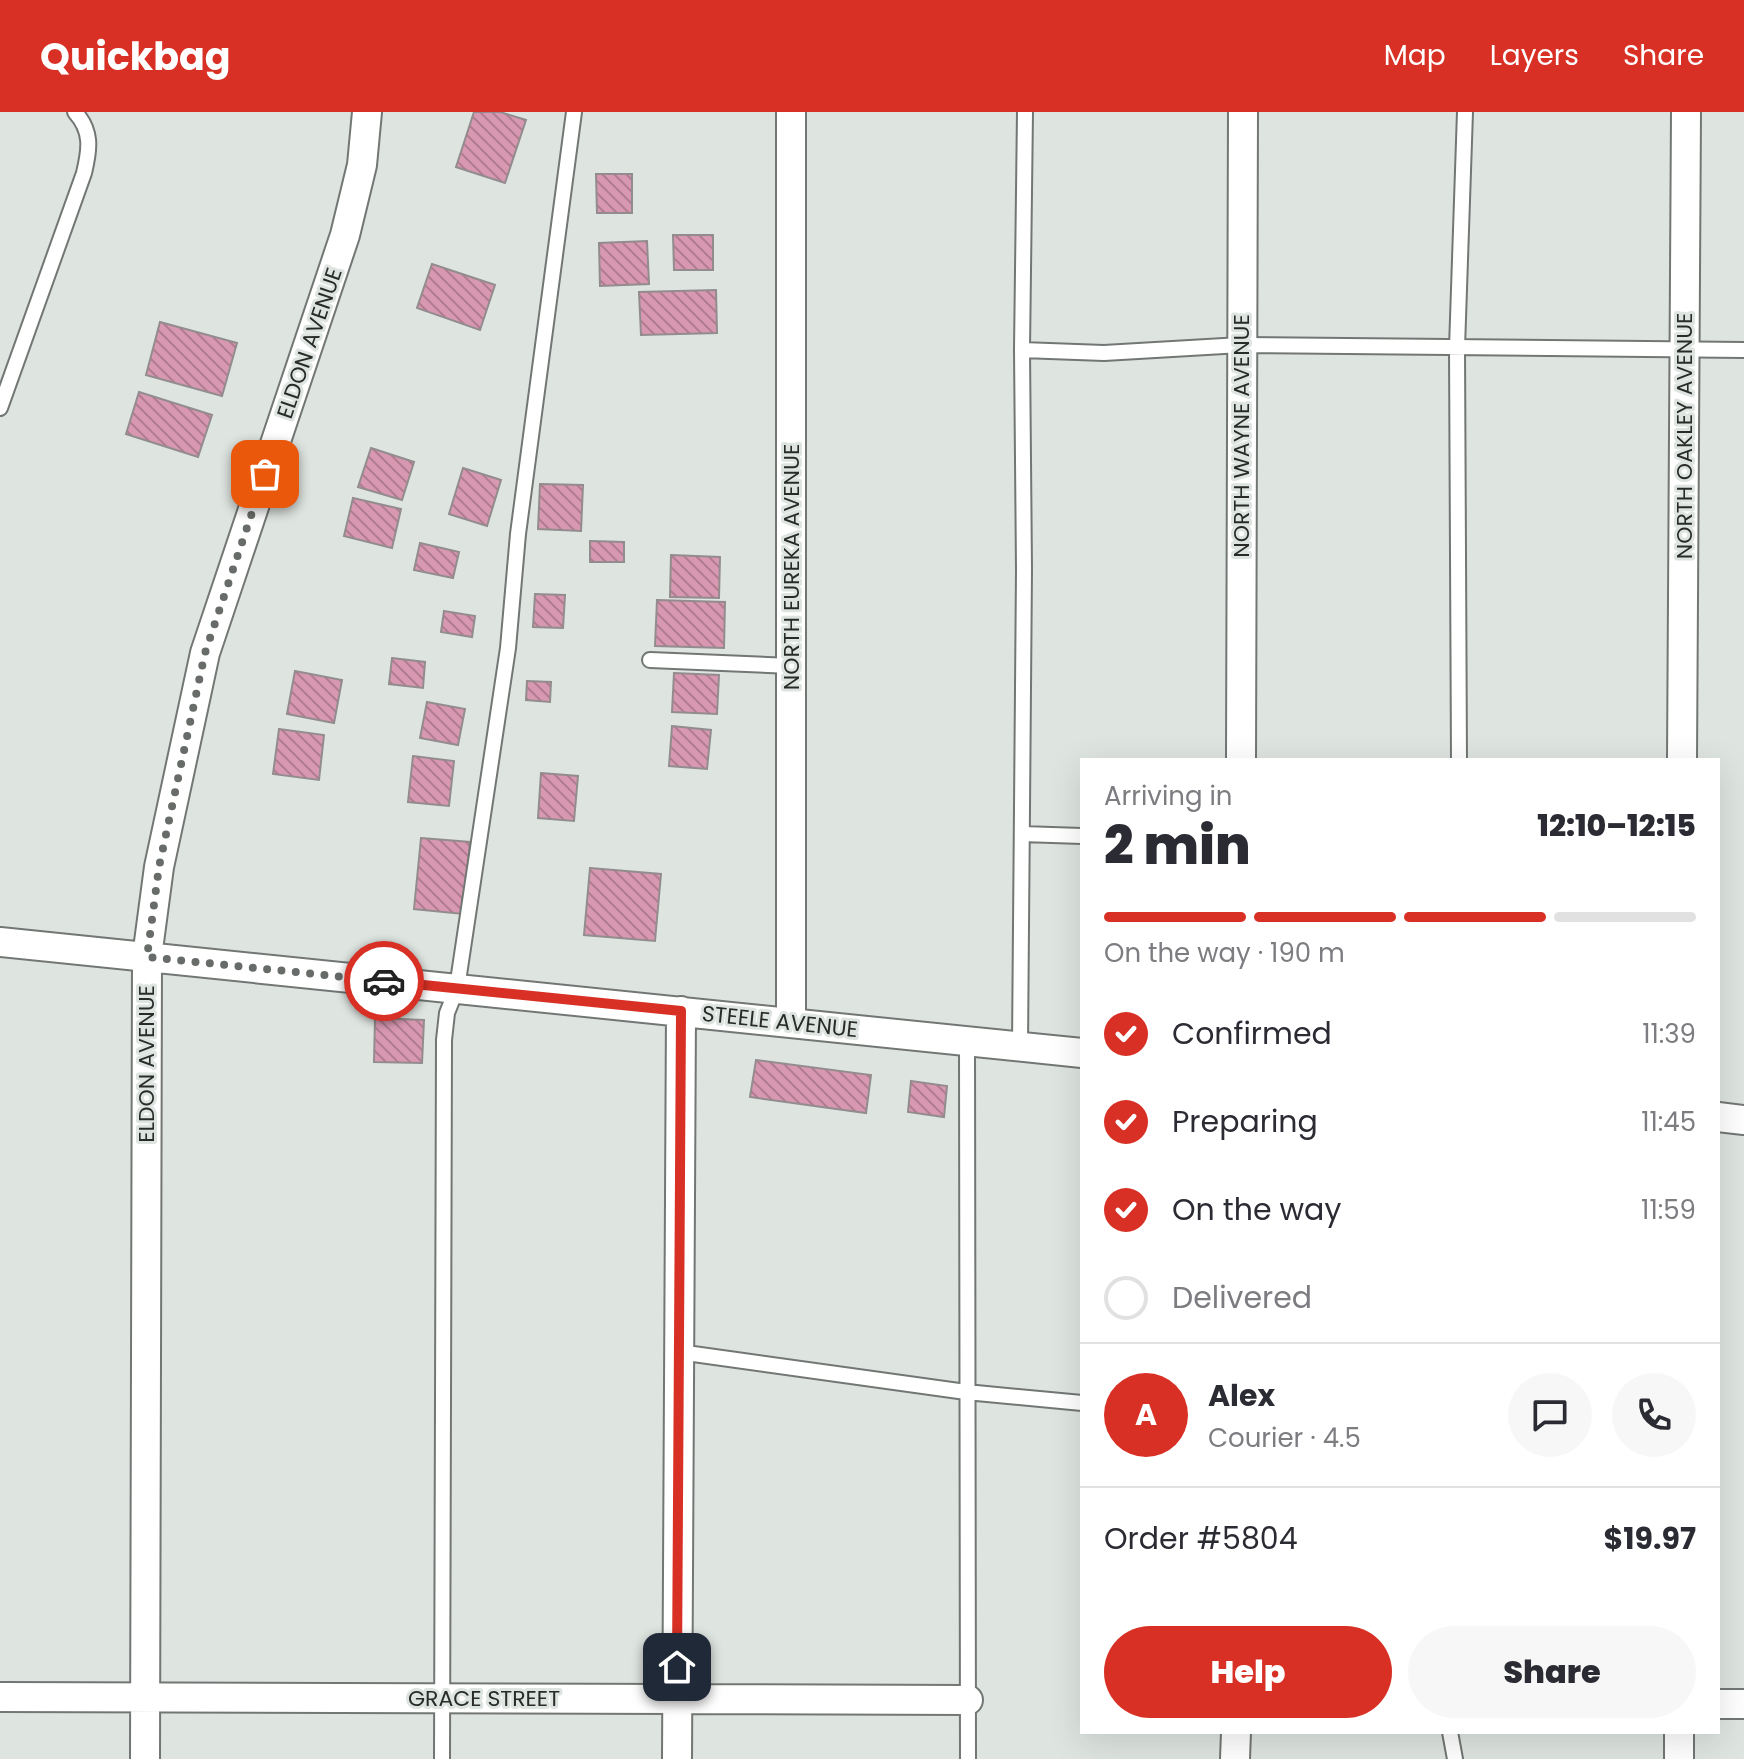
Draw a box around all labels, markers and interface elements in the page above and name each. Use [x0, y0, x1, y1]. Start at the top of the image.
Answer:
text: Quickbag [40, 30, 231, 83]
text: Map [1384, 36, 1446, 75]
text: Layers [1490, 36, 1579, 75]
text: Share [1623, 36, 1704, 75]
street label: ELDON AVENUE [269, 264, 350, 423]
street label: NORTH OAKLEY AVENUE [1669, 313, 1700, 559]
street label: NORTH WAYNE AVENUE [1226, 314, 1257, 558]
pin [231, 440, 299, 508]
street label: NORTH EUREKA AVENUE [776, 444, 807, 690]
icon: bag [243, 452, 287, 496]
text: Arriving in [1104, 778, 1233, 814]
text: 12:10–12:15 [1537, 804, 1696, 847]
text: 2 min [1104, 809, 1251, 882]
text: On the way · 190 m [1104, 935, 1345, 971]
courier [344, 941, 424, 1021]
icon: car [362, 959, 406, 1003]
street label: ELDON AVENUE [131, 985, 162, 1143]
street label: STEELE AVENUE [700, 998, 859, 1045]
icon: check [1104, 1012, 1148, 1056]
text: Confirmed [1172, 1012, 1332, 1055]
text: 11:39 [1642, 1016, 1696, 1052]
icon: check [1104, 1100, 1148, 1144]
text: Preparing [1172, 1100, 1318, 1143]
text: 11:45 [1641, 1104, 1696, 1140]
icon: check [1104, 1188, 1148, 1232]
text: On the way [1172, 1188, 1341, 1231]
text: 11:59 [1641, 1192, 1696, 1228]
text: Delivered [1172, 1276, 1312, 1319]
button: chat [1508, 1373, 1592, 1457]
button: phone [1612, 1373, 1696, 1457]
text: Alex [1208, 1374, 1275, 1417]
text: A [1135, 1393, 1157, 1436]
text: Courier · 4.5 [1208, 1420, 1361, 1456]
text: Order #5804 [1104, 1517, 1298, 1560]
text: $19.97 [1604, 1517, 1696, 1560]
button: Help [1104, 1626, 1392, 1718]
button: Share [1408, 1626, 1696, 1718]
pin [643, 1633, 711, 1701]
icon: home [655, 1645, 699, 1689]
street label: GRACE STREET [408, 1683, 560, 1714]

